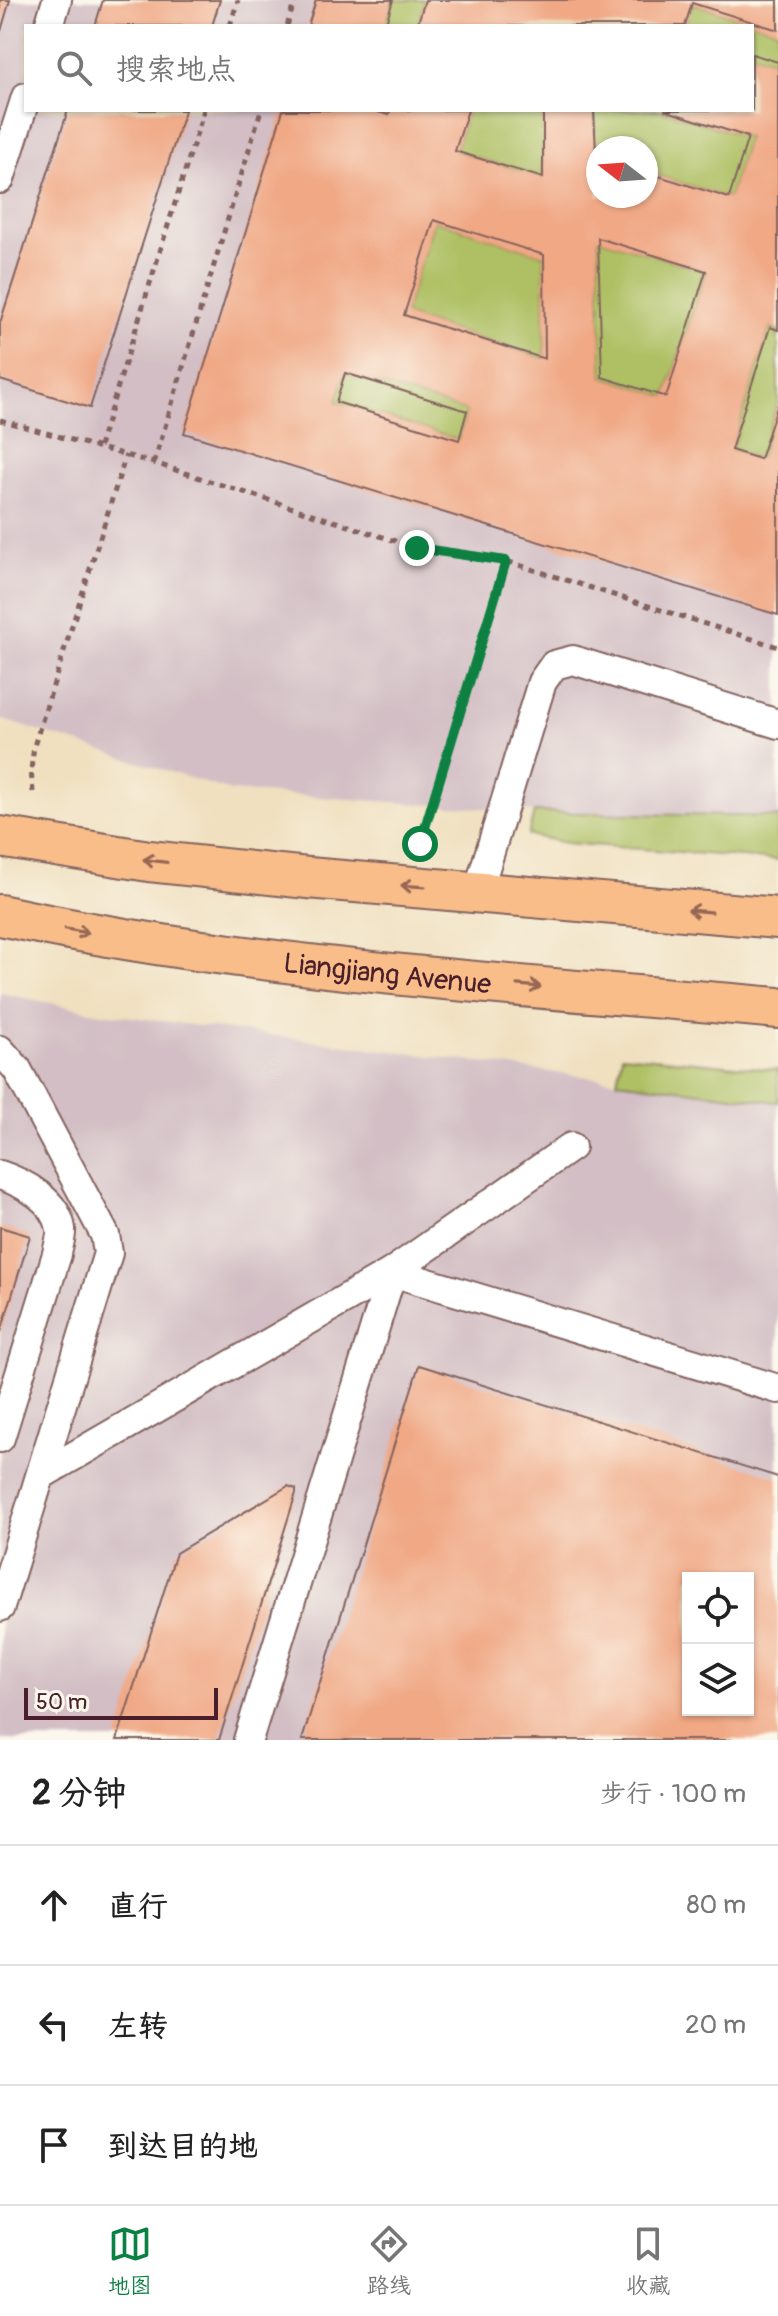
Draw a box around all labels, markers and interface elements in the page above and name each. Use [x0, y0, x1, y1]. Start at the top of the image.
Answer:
search box [24, 24, 754, 112]
icon: search [52, 46, 96, 90]
text: 搜索地点 [116, 51, 236, 88]
north arrow [586, 136, 658, 208]
route end [399, 530, 435, 566]
route start [402, 826, 438, 862]
one-way arrow [142, 854, 168, 869]
one-way arrow [400, 878, 427, 893]
one-way arrow [687, 903, 714, 918]
one-way arrow [63, 924, 89, 939]
street label: Liangjiang Avenue [281, 946, 493, 1002]
one-way arrow [515, 978, 542, 993]
map controls [682, 1572, 754, 1716]
button: locate [682, 1572, 754, 1644]
button: layers [682, 1644, 754, 1716]
scale bar [24, 1684, 218, 1720]
text: 50 m [36, 1688, 87, 1716]
text: 2 分钟 [32, 1772, 126, 1815]
text: 步行 · 100 m [600, 1778, 746, 1810]
icon: ahead [32, 1883, 76, 1927]
text: 直行 [108, 1888, 168, 1925]
text: 80 m [686, 1889, 746, 1921]
icon: left [32, 2003, 76, 2047]
text: 左转 [108, 2008, 168, 2045]
text: 20 m [685, 2009, 746, 2041]
icon: arrive [32, 2123, 76, 2167]
text: 到达目的地 [108, 2128, 258, 2165]
tab: 地图 [108, 2222, 152, 2300]
tab: 路线 [367, 2222, 411, 2300]
tab: 收藏 [626, 2222, 670, 2300]

